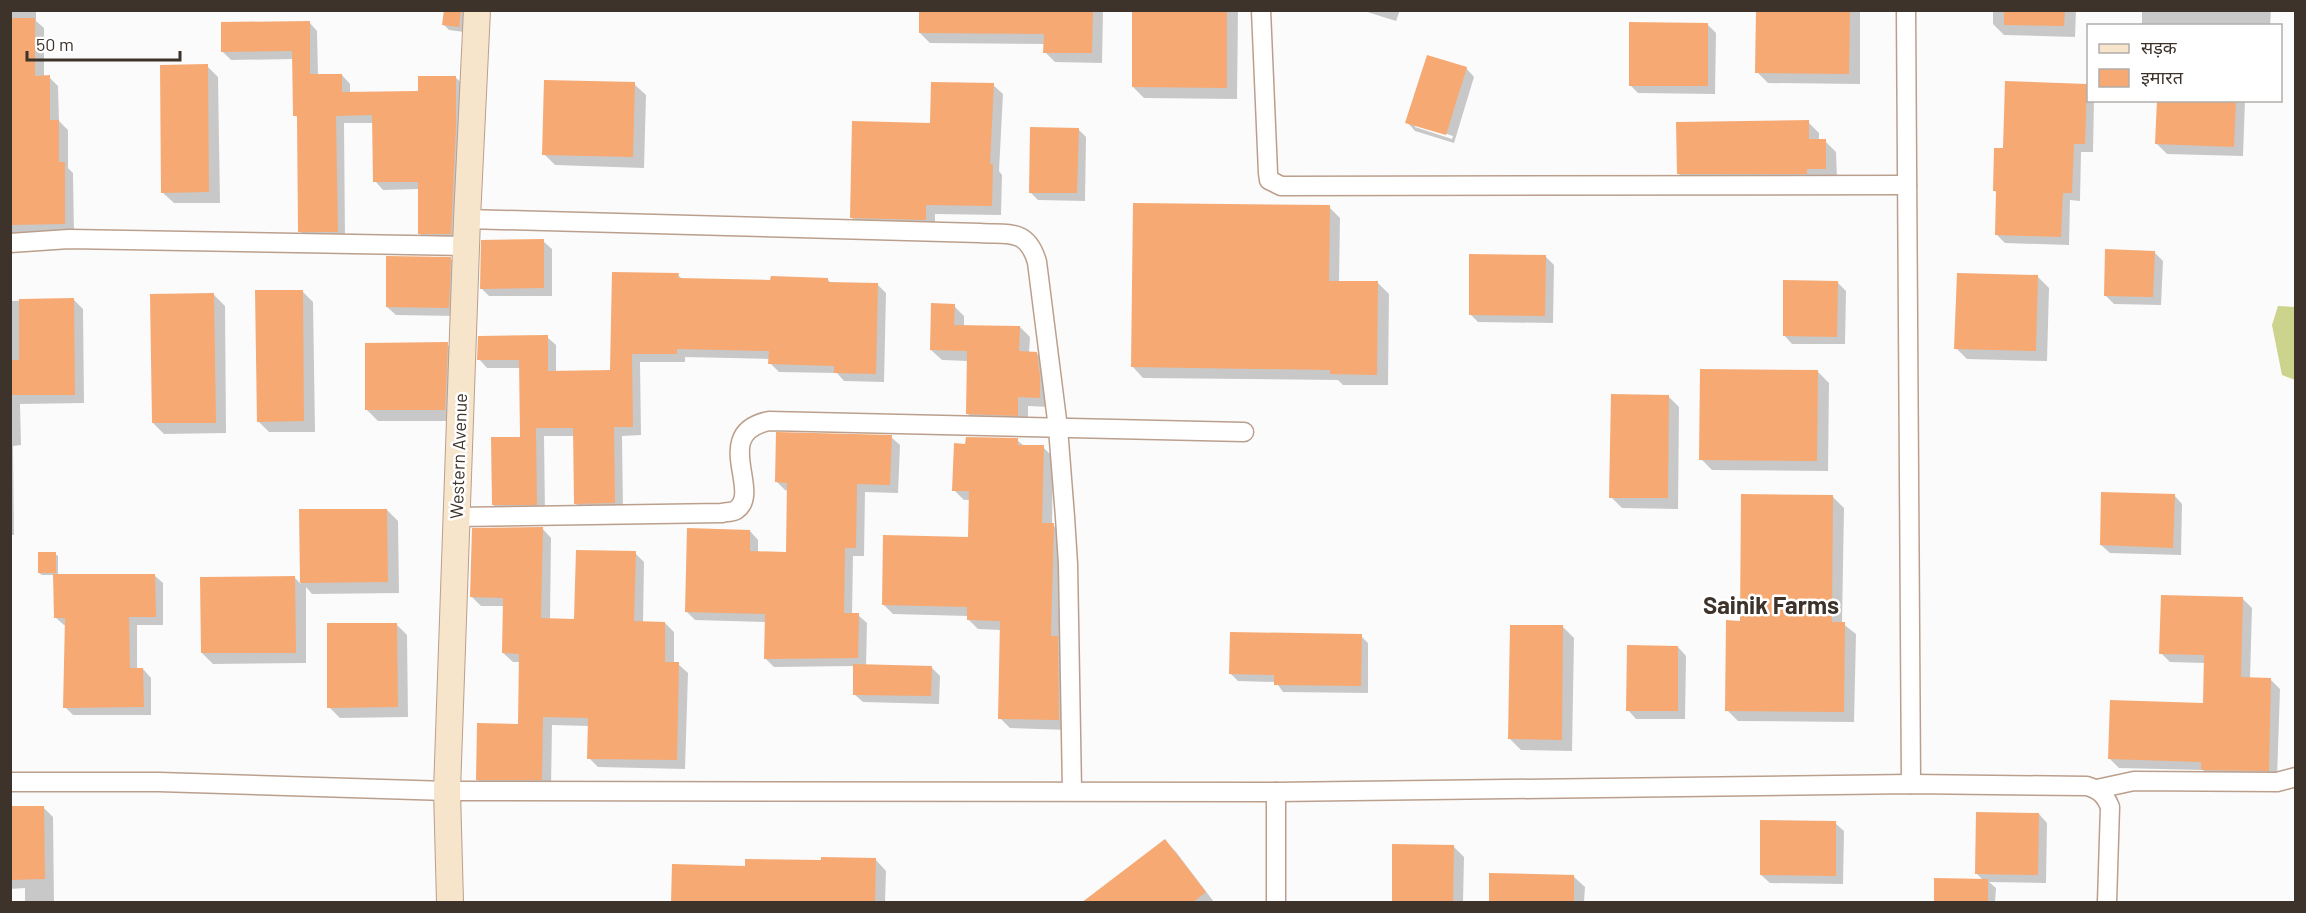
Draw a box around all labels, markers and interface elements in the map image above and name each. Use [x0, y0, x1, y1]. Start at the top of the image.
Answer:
scale bar [27, 24, 180, 62]
legend [2087, 24, 2282, 102]
text: 50 m [36, 33, 74, 55]
text: सड़क [2141, 36, 2178, 58]
text: इमारत [2141, 66, 2184, 88]
street label: Western Avenue [445, 393, 471, 519]
district label: Sainik Farms [1703, 590, 1839, 619]

